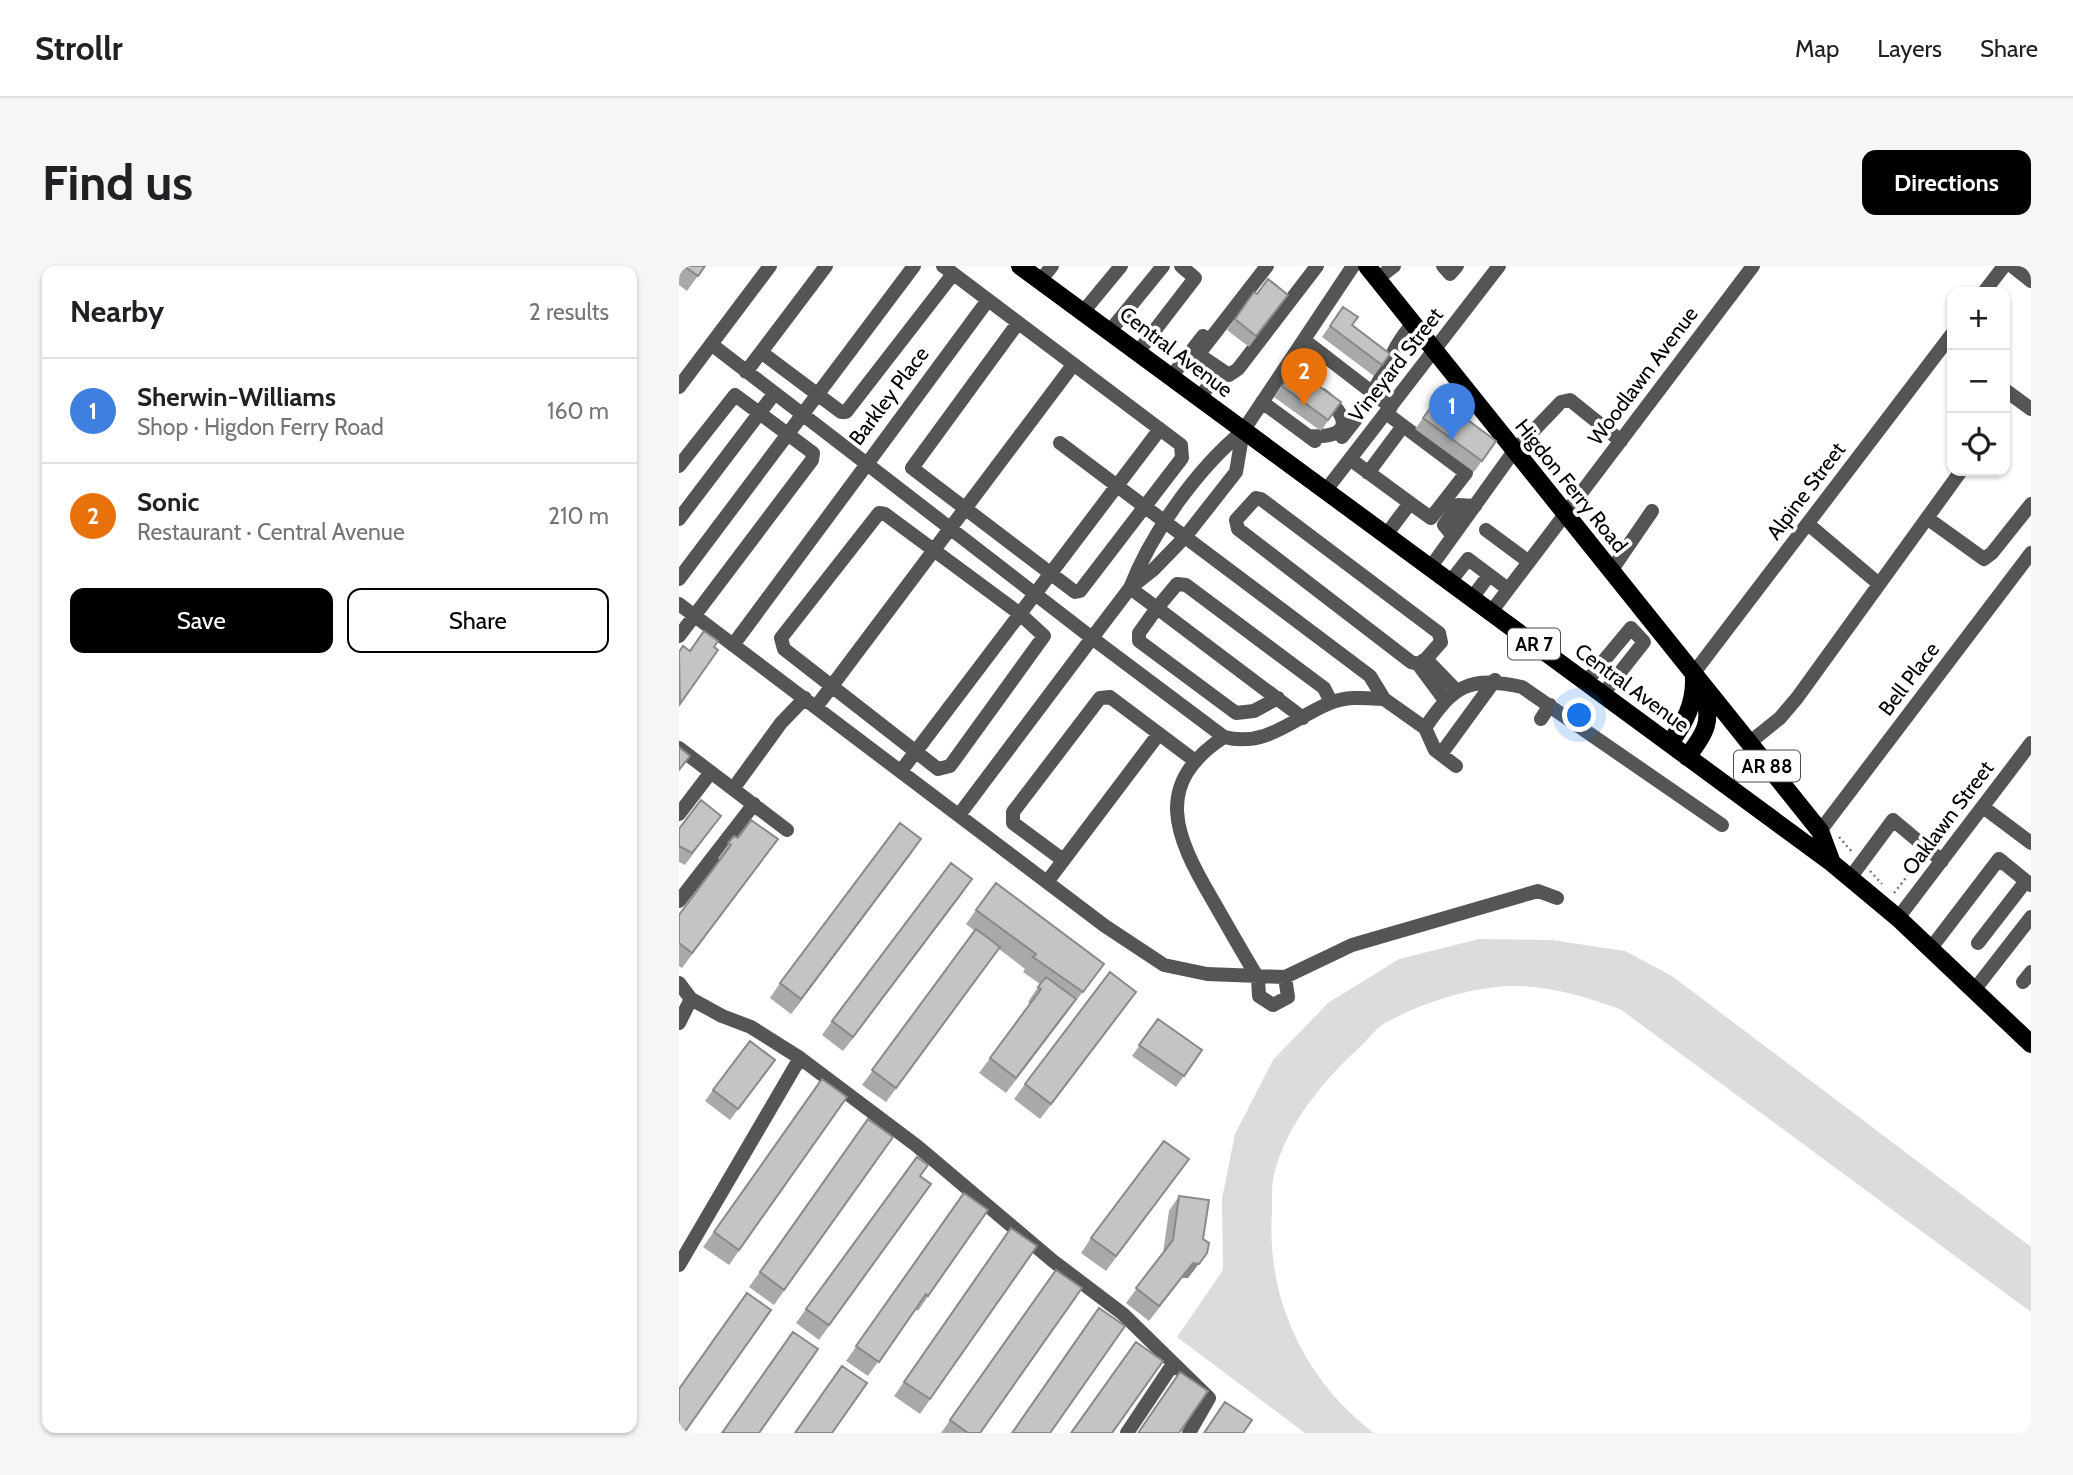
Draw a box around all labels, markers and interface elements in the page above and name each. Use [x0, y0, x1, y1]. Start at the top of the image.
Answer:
text: Strollr [35, 28, 123, 68]
text: Map [1795, 34, 1839, 63]
text: Layers [1877, 34, 1942, 63]
text: Share [1980, 34, 2038, 63]
button: Directions [1862, 150, 2031, 215]
text: Find us [42, 153, 193, 212]
map controls [1947, 287, 2010, 476]
button: + [1947, 287, 2010, 350]
text: Nearby [70, 293, 164, 330]
text: 2 results [529, 298, 609, 326]
street label: Central Avenue [1115, 301, 1238, 402]
street label: Woodlawn Avenue [1582, 301, 1703, 450]
street label: Vineyard Street [1343, 303, 1448, 427]
street label: Barkley Place [844, 341, 934, 450]
pin: 2 [1281, 348, 1327, 406]
button: − [1947, 350, 2010, 413]
text: Sherwin-Williams [137, 381, 336, 413]
pin: 1 [1429, 383, 1475, 441]
text: 1 [89, 397, 97, 425]
text: 160 m [547, 397, 609, 425]
text: Shop · Higdon Ferry Road [137, 413, 384, 441]
button: locate [1947, 413, 2010, 476]
street label: Higdon Ferry Road [1510, 414, 1633, 557]
street label: Alpine Street [1761, 437, 1850, 544]
text: Sonic [137, 486, 199, 518]
text: 2 [87, 502, 99, 530]
text: 210 m [548, 502, 609, 530]
text: Restaurant · Central Avenue [137, 518, 405, 546]
button: Save [70, 588, 333, 653]
button: Share [347, 588, 609, 653]
road number: AR 7 [1508, 628, 1560, 660]
street label: Bell Place [1873, 637, 1944, 720]
street label: Central Avenue [1570, 638, 1694, 737]
your location [1562, 698, 1596, 732]
road number: AR 88 [1734, 751, 1800, 782]
street label: Oaklawn Street [1897, 756, 1998, 879]

